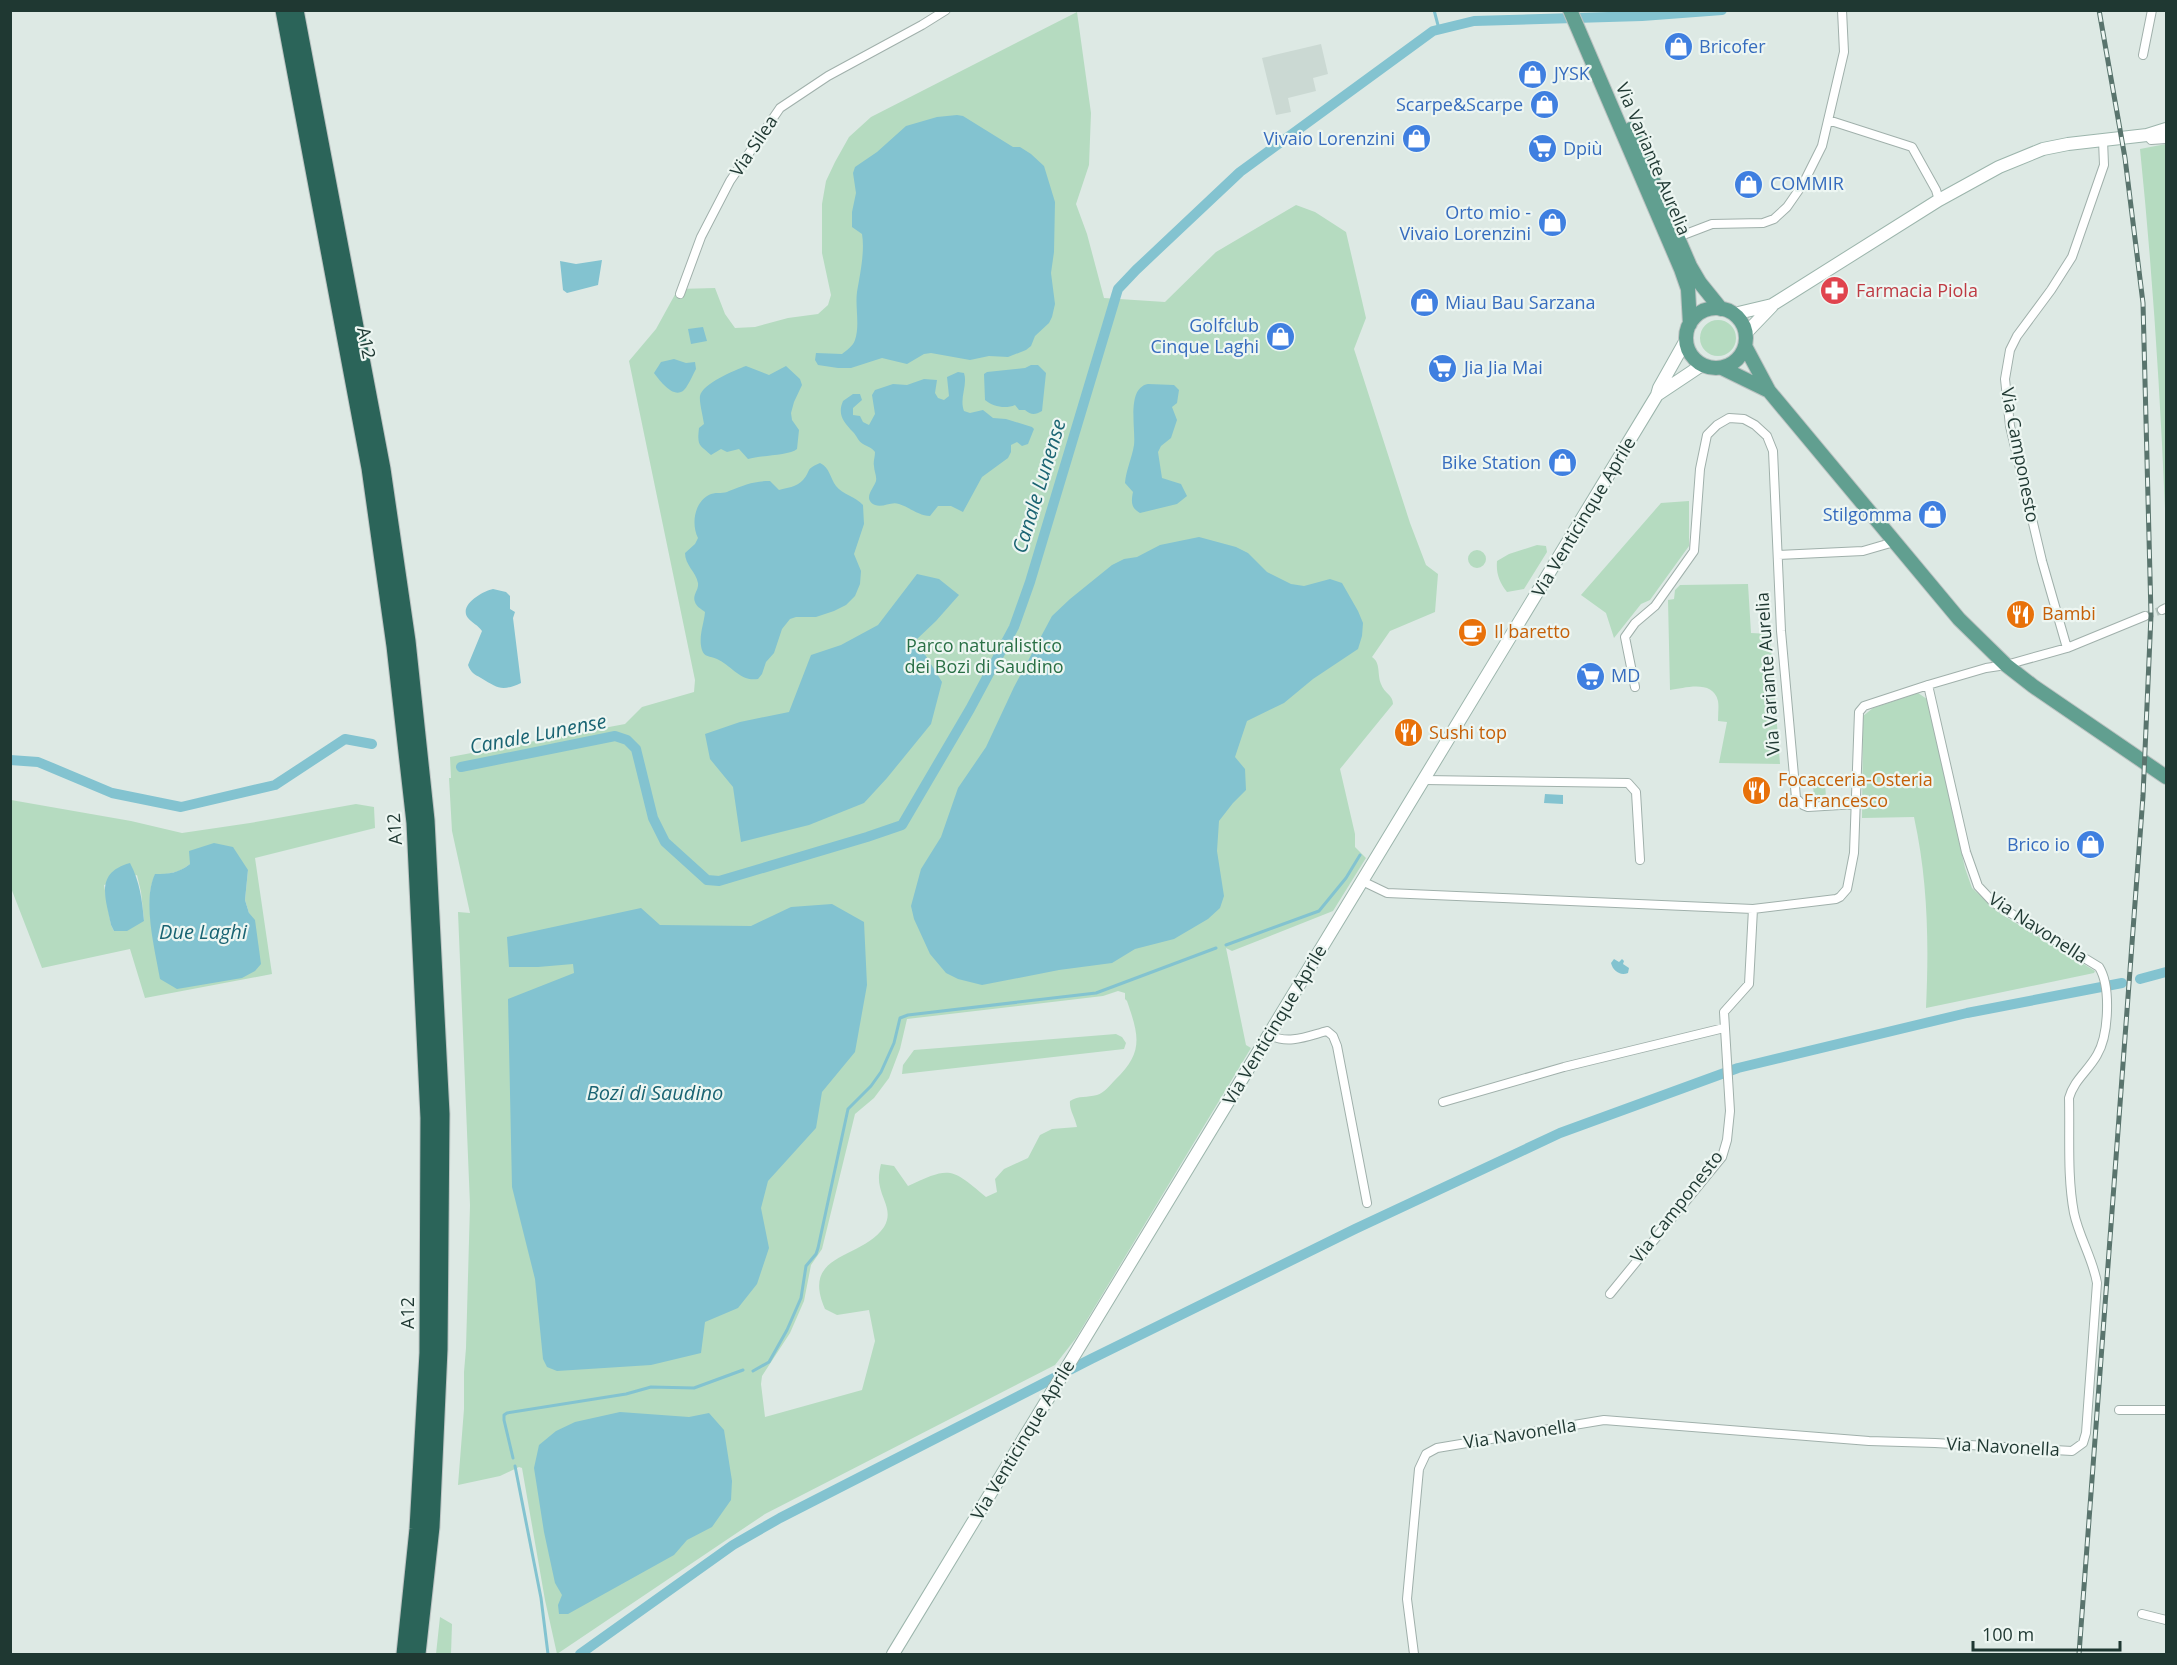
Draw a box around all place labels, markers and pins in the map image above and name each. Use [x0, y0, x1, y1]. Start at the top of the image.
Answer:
shop icon: Bricofer [1662, 31, 1694, 63]
place label: Bricofer [1699, 34, 1766, 58]
shop icon: JYSK [1517, 58, 1549, 90]
place label: JYSK [1552, 61, 1591, 85]
shop icon: Scarpe&Scarpe [1528, 89, 1560, 121]
place label: Scarpe&Scarpe [1396, 92, 1523, 116]
shop icon: Vivaio Lorenzini [1400, 123, 1432, 155]
place label: Vivaio Lorenzini [1263, 126, 1395, 150]
supermarket icon: Dpiù [1526, 133, 1558, 165]
place label: Dpiù [1563, 136, 1603, 160]
shop icon: COMMIR [1733, 168, 1765, 200]
place label: COMMIR [1770, 171, 1844, 195]
place label: Orto mio - Vivaio Lorenzini [1399, 200, 1531, 245]
shop icon: Orto mio - Vivaio Lorenzini [1536, 207, 1568, 239]
pharmacy icon: Farmacia Piola [1819, 275, 1851, 307]
place label: Farmacia Piola [1856, 278, 1978, 302]
shop icon: Miau Bau Sarzana [1408, 287, 1440, 319]
place label: Miau Bau Sarzana [1445, 290, 1596, 314]
place label: Golfclub Cinque Laghi [1150, 313, 1259, 358]
shop icon: Golfclub Cinque Laghi [1264, 320, 1296, 352]
supermarket icon: Jia Jia Mai [1427, 352, 1459, 384]
place label: Jia Jia Mai [1462, 355, 1543, 379]
shop icon: Bike Station [1546, 447, 1578, 479]
place label: Bike Station [1441, 450, 1541, 474]
shop icon: Stilgomma [1917, 499, 1949, 531]
place label: Stilgomma [1823, 502, 1912, 526]
restaurant icon: Bambi [2005, 598, 2037, 630]
place label: Bambi [2042, 601, 2096, 625]
cafe icon: Il baretto [1457, 616, 1489, 648]
place label: Il baretto [1494, 619, 1570, 643]
supermarket icon: MD [1574, 660, 1606, 692]
place label: MD [1611, 663, 1640, 687]
restaurant icon: Sushi top [1392, 717, 1424, 749]
place label: Sushi top [1429, 720, 1507, 744]
place label: Focacceria-Osteria da Francesco [1778, 767, 1933, 812]
restaurant icon: Focacceria-Osteria da Francesco [1741, 774, 1773, 806]
shop icon: Brico io [2075, 829, 2107, 861]
place label: Brico io [2007, 832, 2070, 856]

